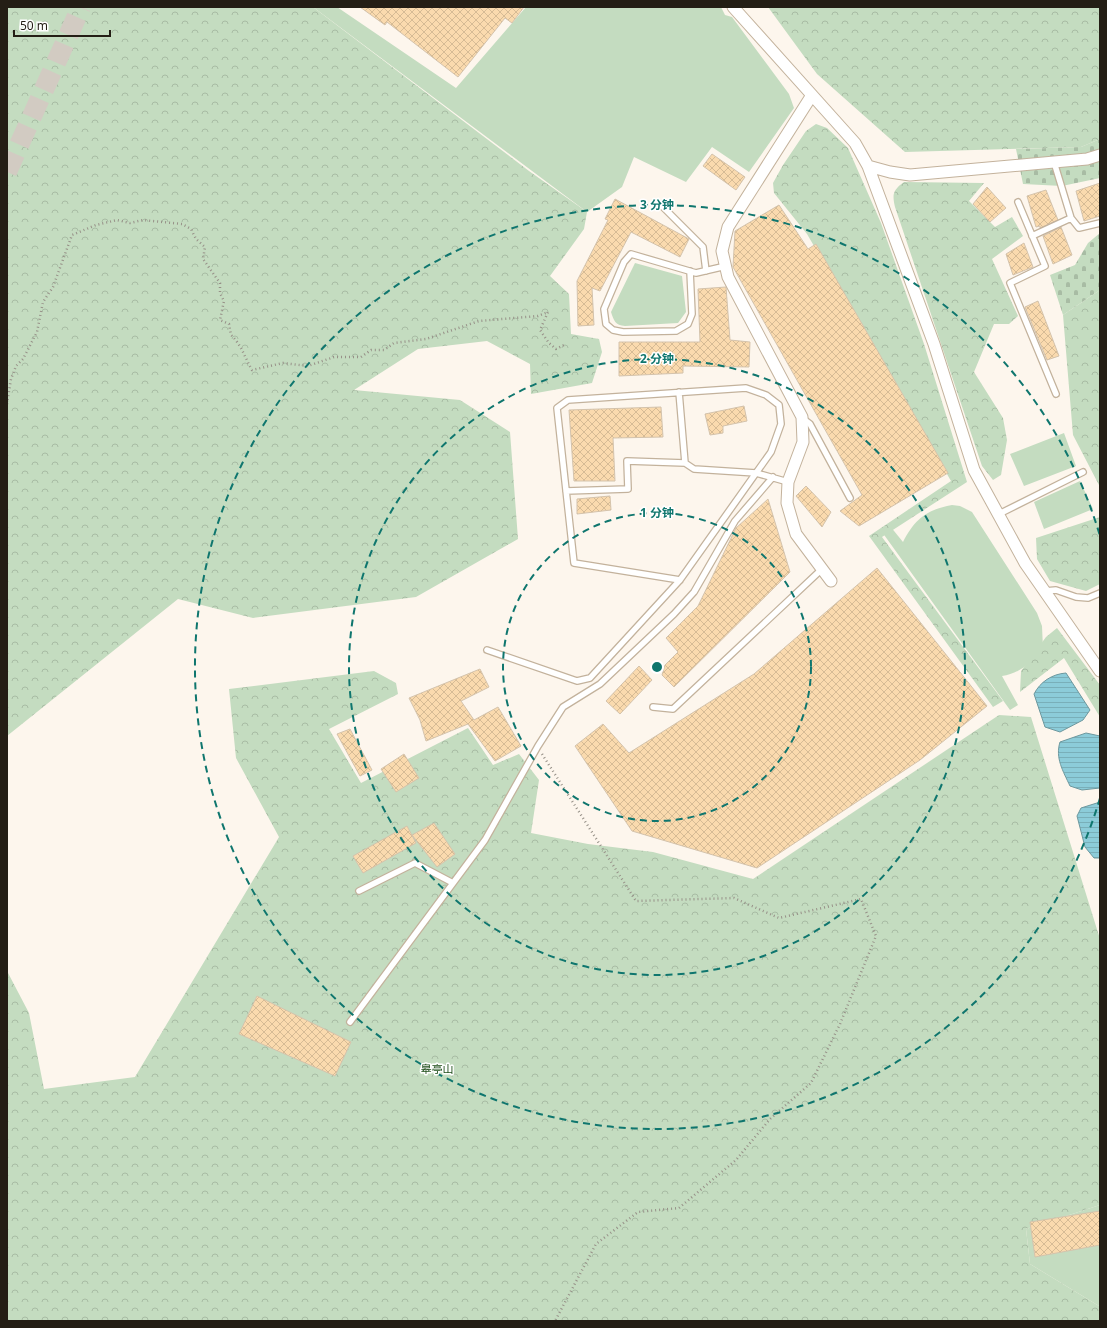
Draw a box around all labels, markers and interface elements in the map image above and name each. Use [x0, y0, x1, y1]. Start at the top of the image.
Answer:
scale bar [14, 12, 110, 38]
text: 50 m [20, 17, 48, 34]
text: 3 分钟 [640, 196, 674, 213]
text: 2 分钟 [640, 350, 674, 367]
text: 1 分钟 [640, 504, 674, 521]
centre of rings [650, 660, 664, 674]
park label: 皋亭山 [421, 1061, 454, 1076]

